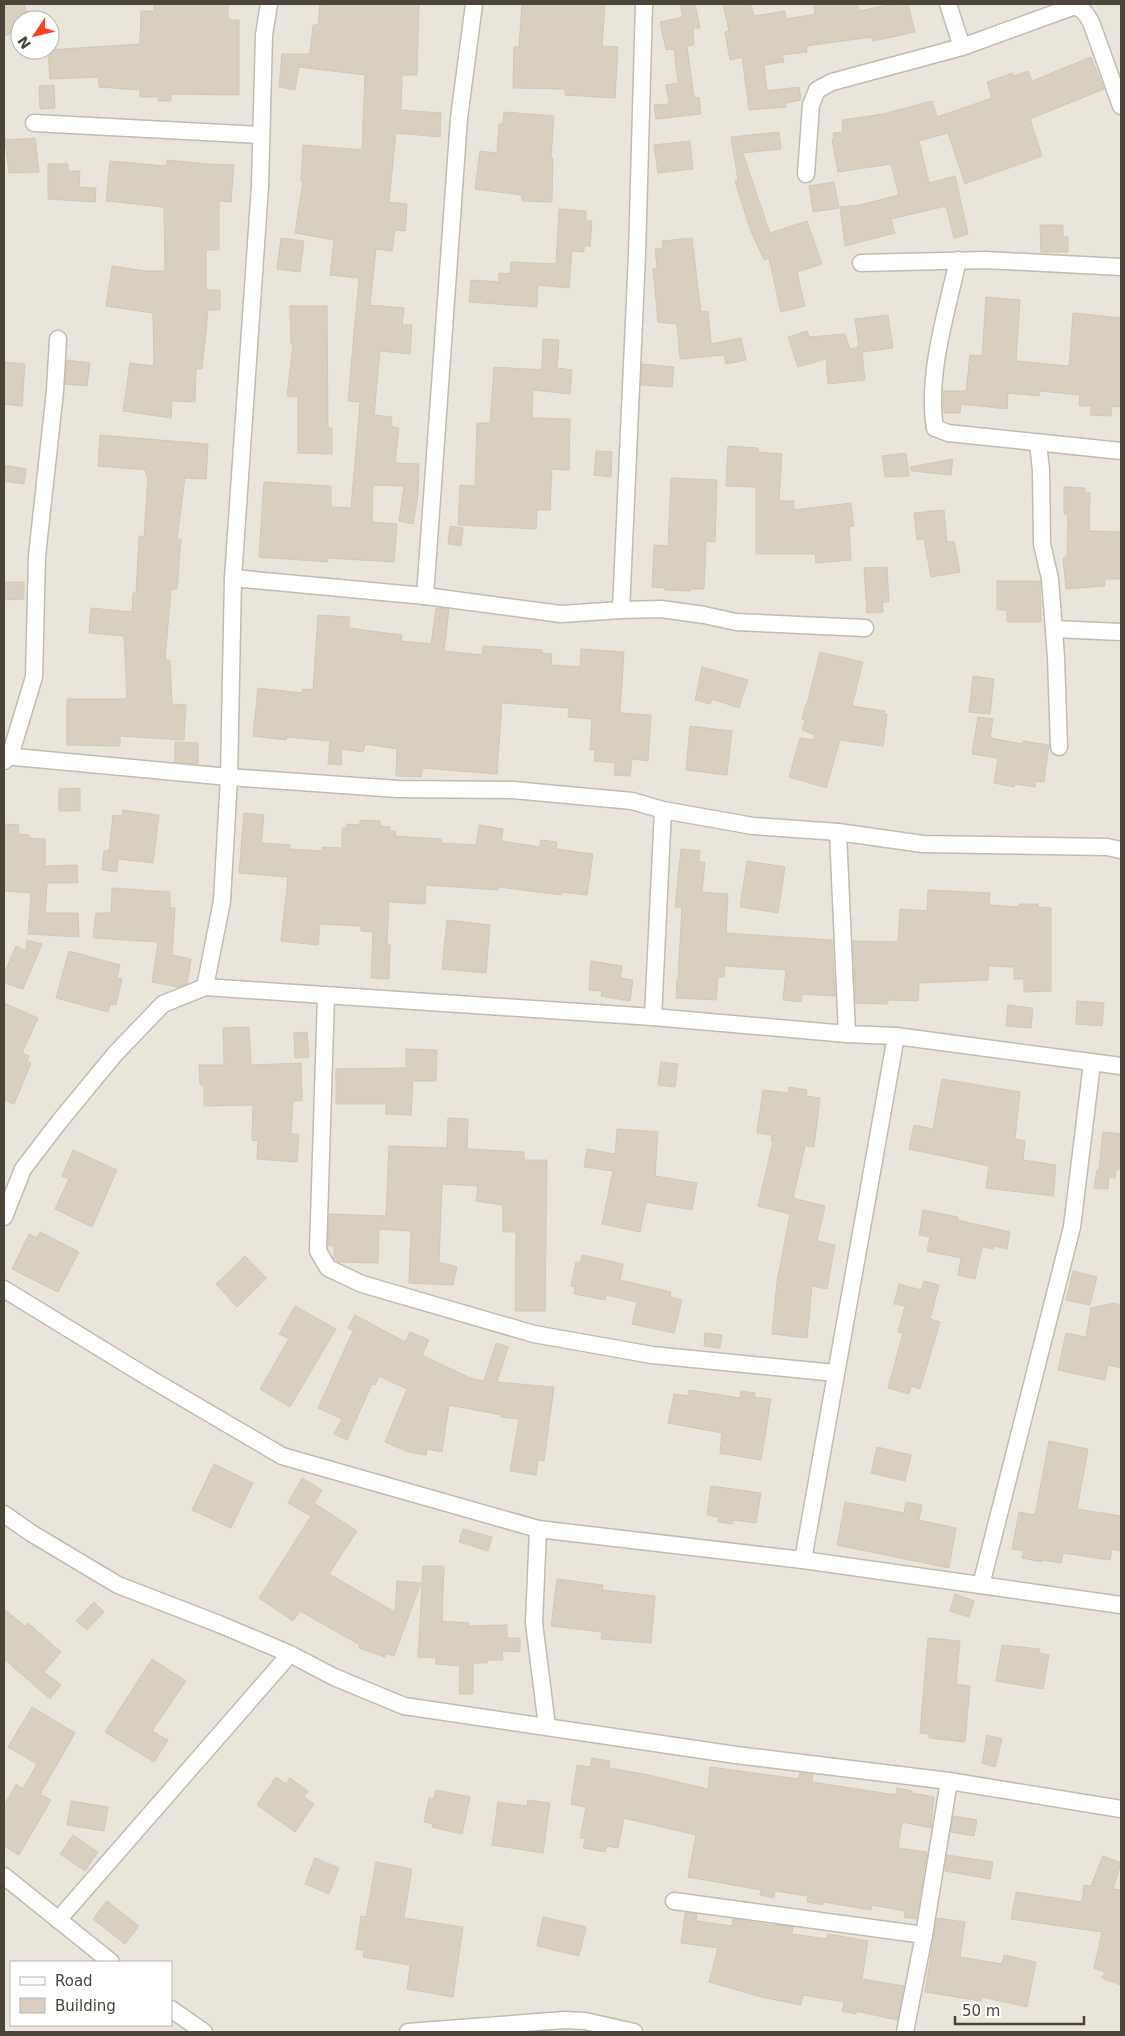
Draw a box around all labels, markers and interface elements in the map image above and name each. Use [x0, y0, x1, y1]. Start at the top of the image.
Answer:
north arrow [10, 10, 60, 60]
text: N [14, 33, 34, 52]
legend [10, 1961, 172, 2026]
text: Road [55, 1972, 93, 1990]
scale bar [955, 1994, 1084, 2026]
text: Building [55, 1997, 116, 2015]
text: 50 m [962, 2002, 1000, 2020]

